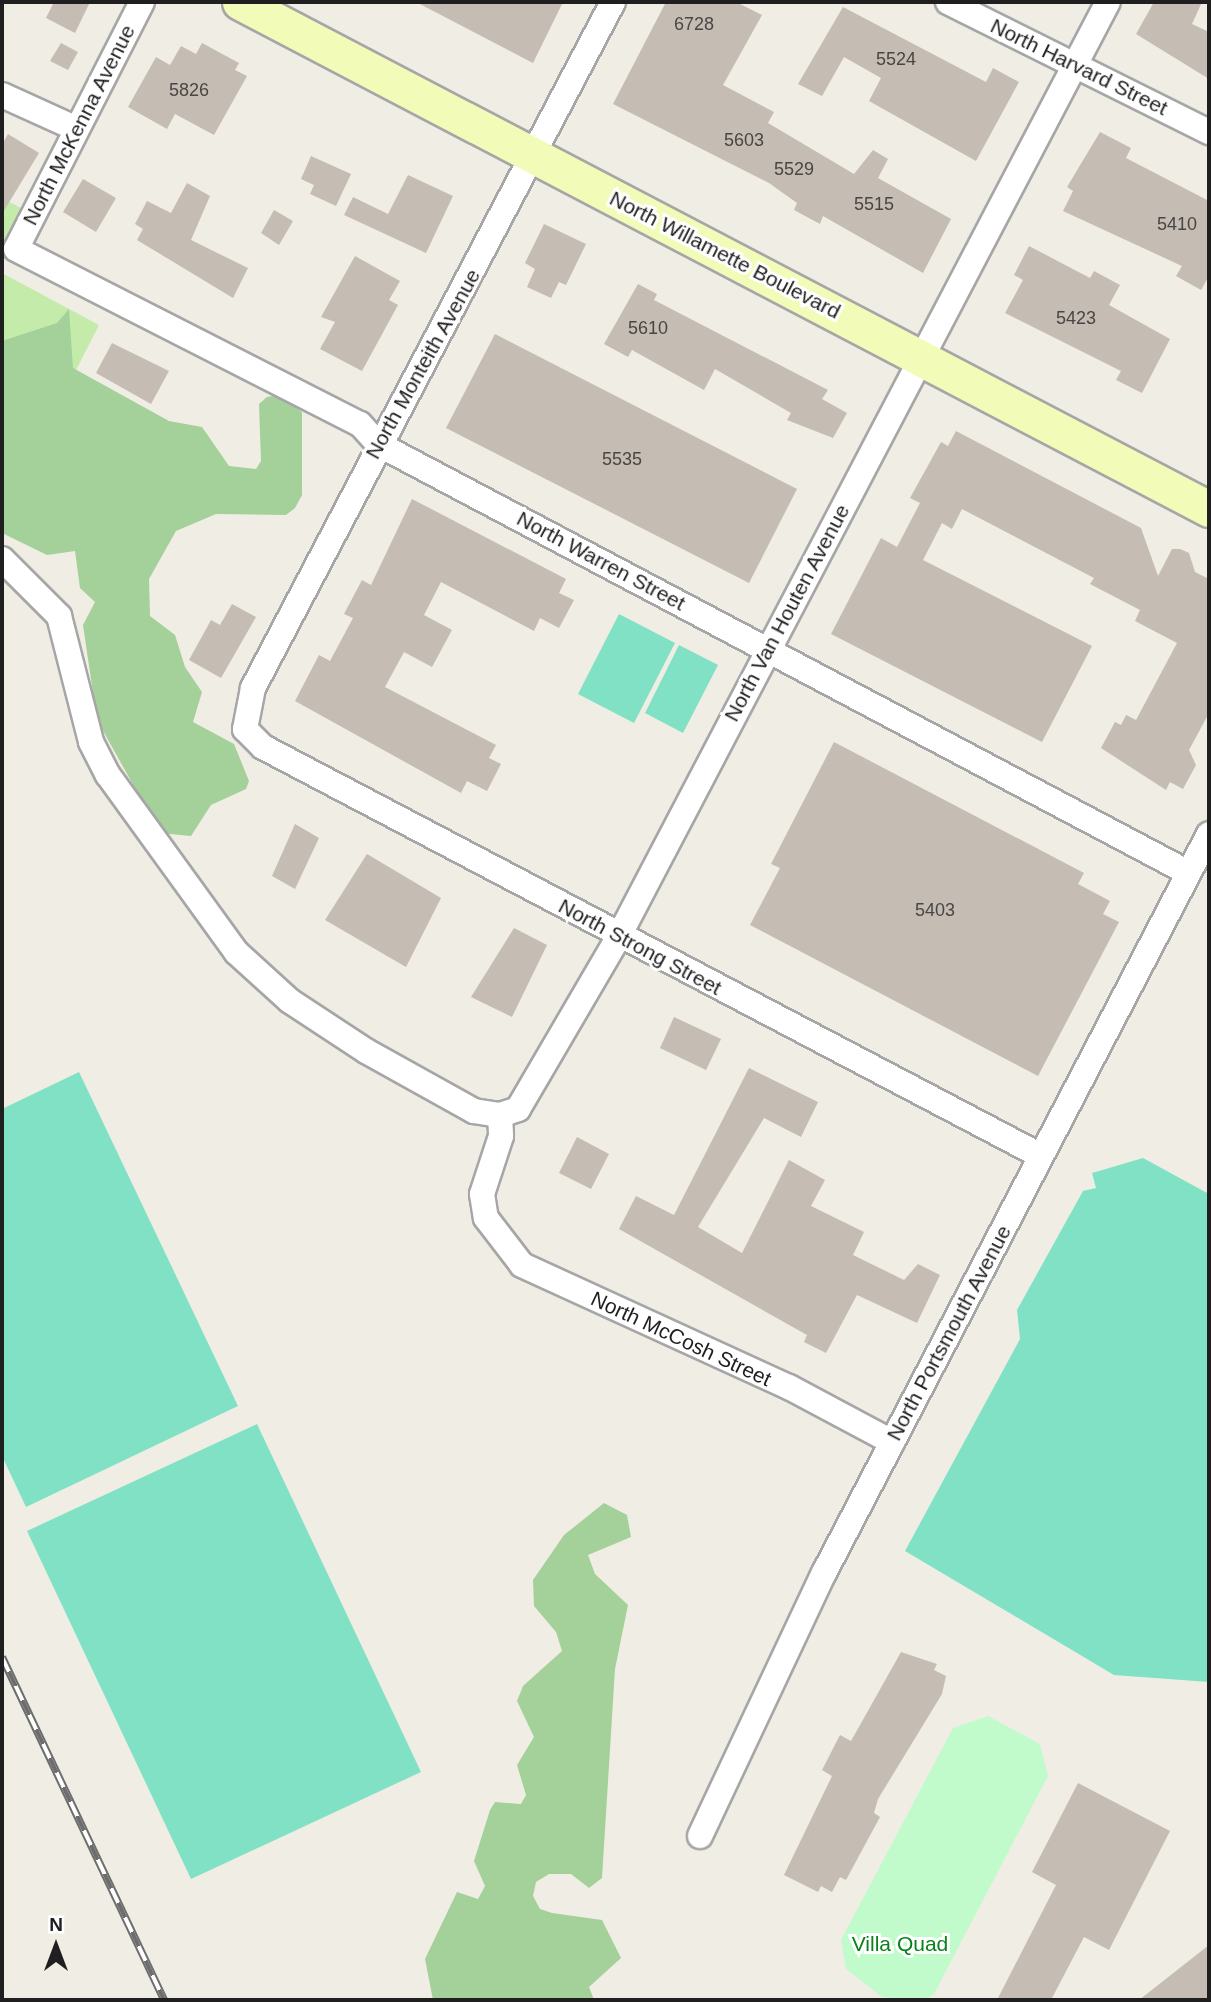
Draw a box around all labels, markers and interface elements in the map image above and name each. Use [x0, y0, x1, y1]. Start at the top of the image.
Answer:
house number: 6728 [674, 13, 714, 35]
street label: North Harvard Street [986, 13, 1172, 121]
street label: North McKenna Avenue [17, 20, 141, 230]
house number: 5524 [876, 48, 916, 70]
house number: 5826 [169, 79, 209, 101]
house number: 5603 [724, 129, 764, 151]
house number: 5529 [774, 158, 814, 180]
street label: North Willamette Boulevard [605, 186, 845, 324]
house number: 5515 [854, 193, 894, 215]
house number: 5410 [1157, 213, 1197, 235]
street label: North Monteith Avenue [360, 264, 486, 464]
house number: 5423 [1056, 307, 1096, 329]
house number: 5610 [628, 317, 668, 339]
house number: 5535 [602, 448, 642, 470]
street label: North Van Houten Avenue [719, 500, 855, 726]
street label: North Warren Street [512, 506, 690, 616]
street label: North Strong Street [554, 893, 726, 1001]
house number: 5403 [915, 899, 955, 921]
street label: North Portsmouth Avenue [881, 1221, 1017, 1445]
street label: North McCosh Street [587, 1286, 775, 1392]
north arrow [21, 1911, 91, 1981]
text: N [49, 1914, 63, 1935]
park label: Villa Quad [852, 1931, 948, 1957]

